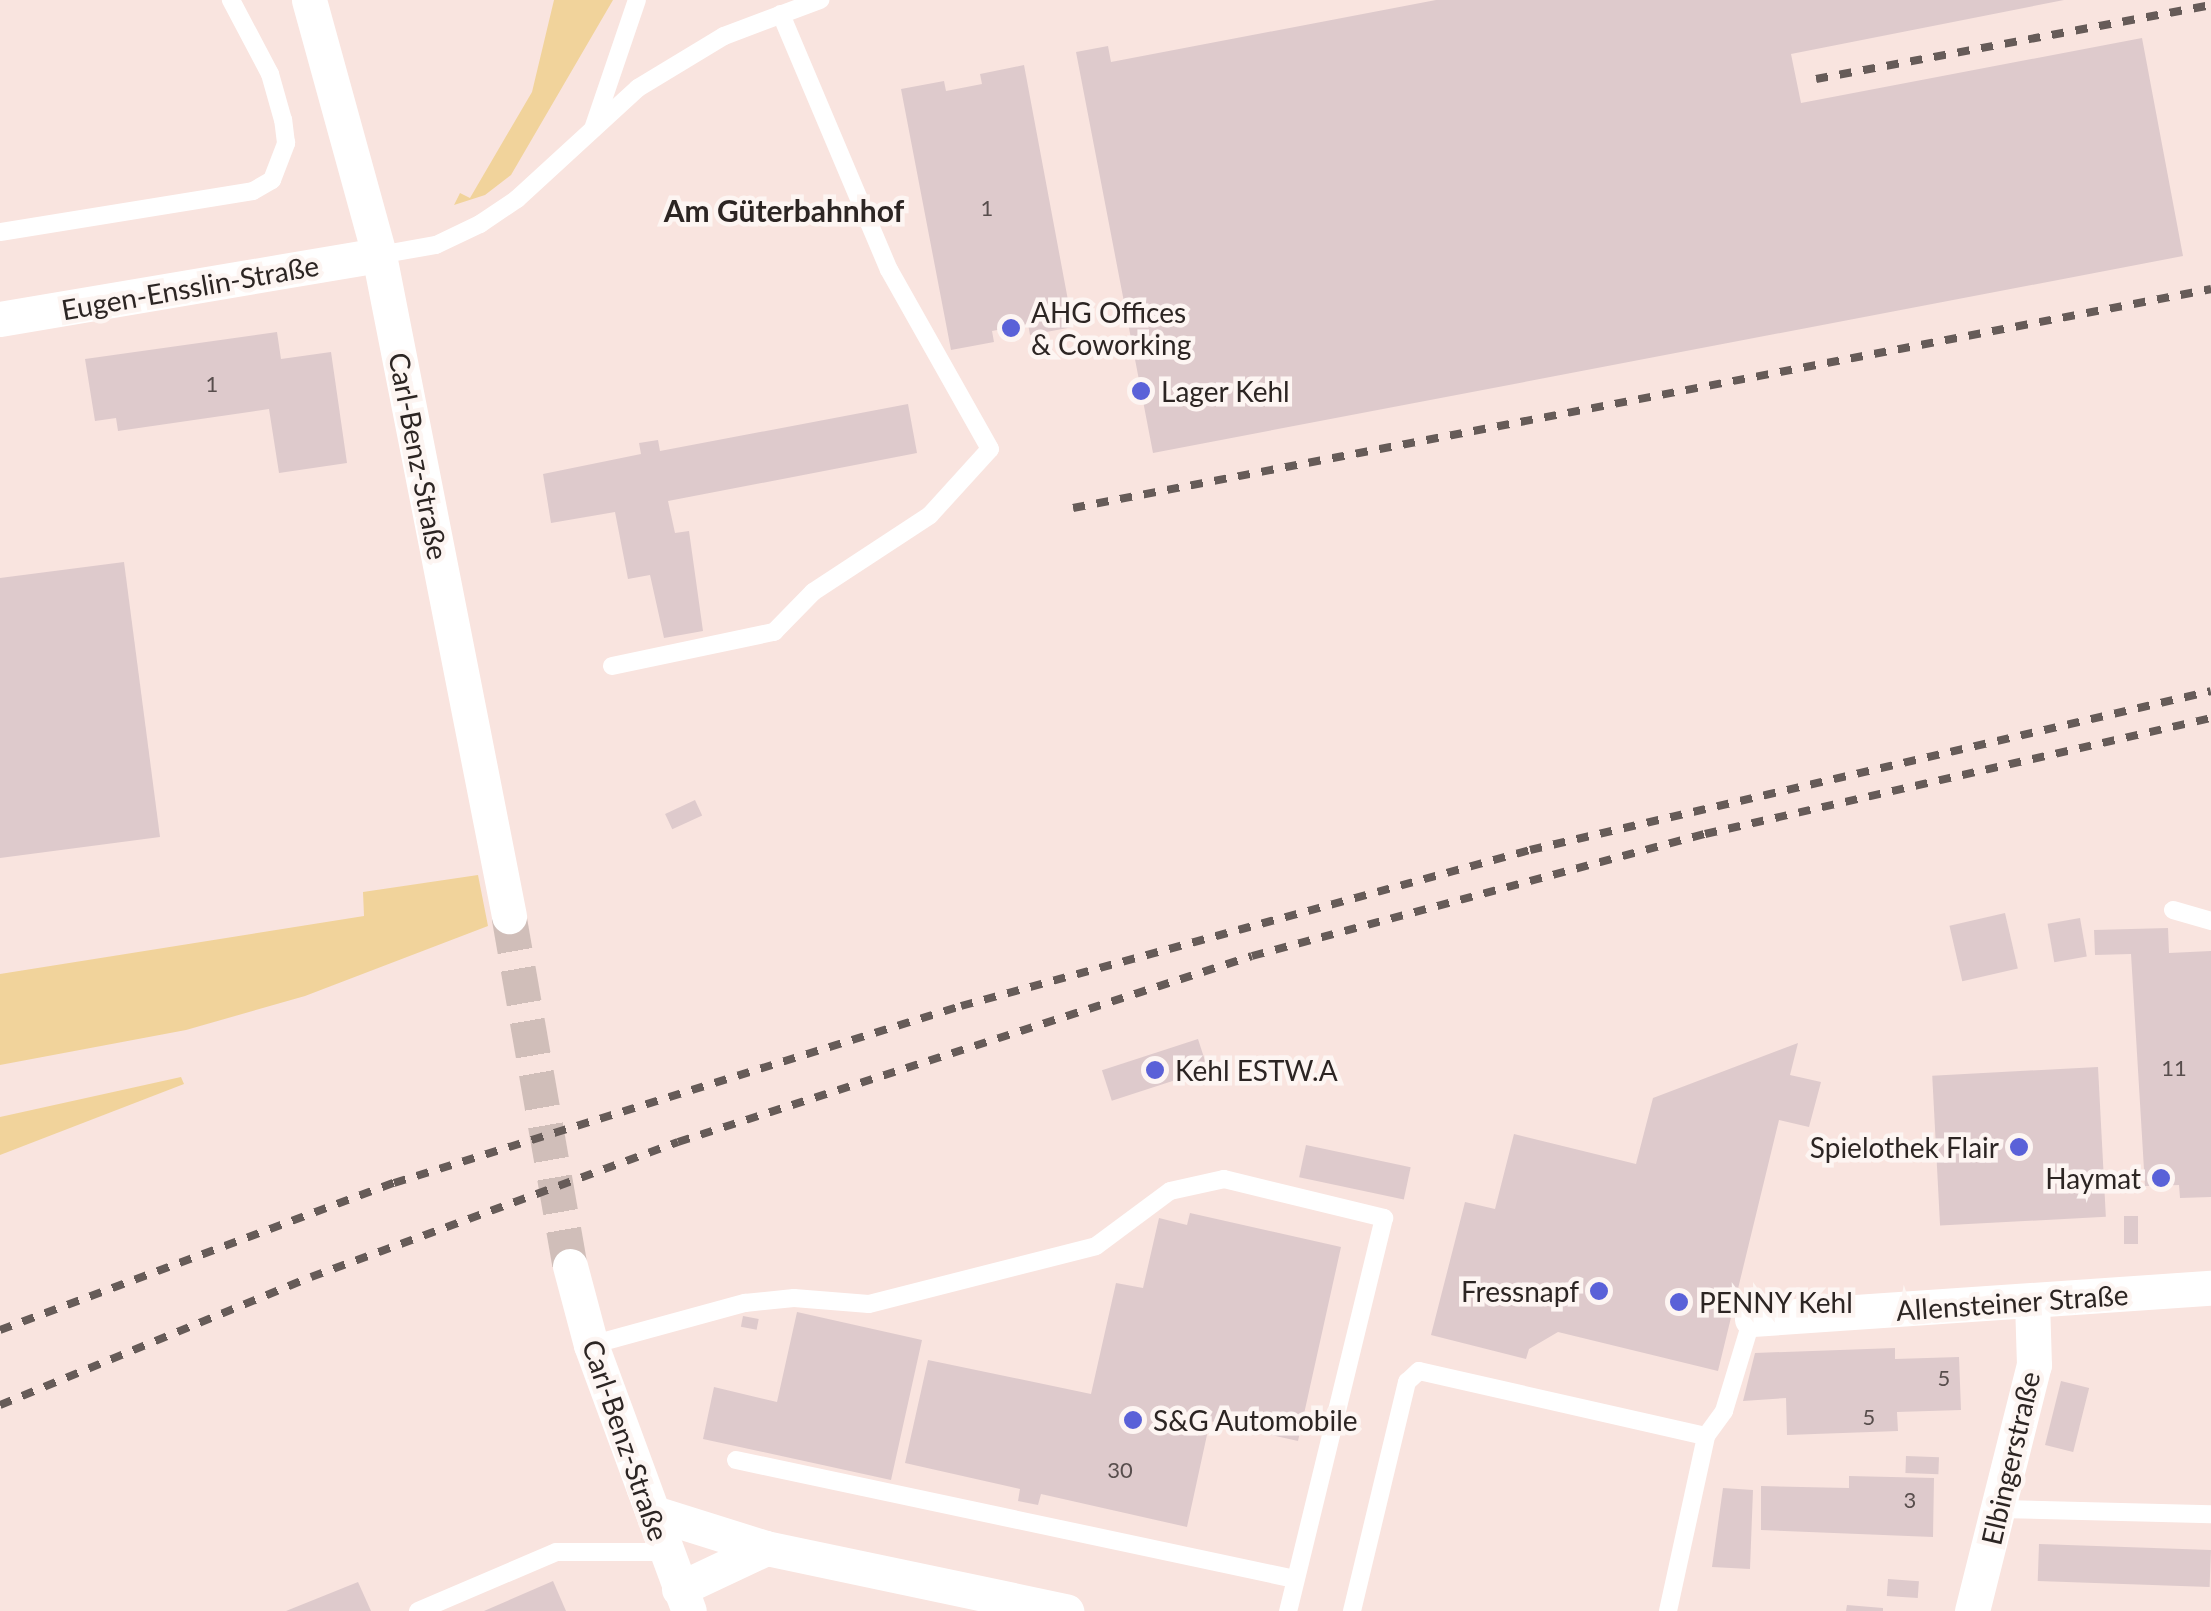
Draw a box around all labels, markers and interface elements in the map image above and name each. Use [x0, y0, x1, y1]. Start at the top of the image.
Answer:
district label: Am Güterbahnhof [664, 192, 904, 228]
house number: 1 [981, 195, 993, 221]
street label: Eugen-Ensslin-Straße [59, 248, 321, 326]
place label: AHG Offices & Coworking [1031, 295, 1191, 361]
marker: AHG Offices & Coworking [1000, 317, 1022, 339]
street label: Carl-Benz-Straße [382, 349, 456, 563]
house number: 1 [206, 371, 218, 397]
place label: Lager Kehl [1161, 374, 1290, 408]
marker: Lager Kehl [1130, 380, 1152, 402]
place label: Kehl ESTW.A [1175, 1053, 1338, 1087]
house number: 11 [2161, 1055, 2187, 1081]
marker: Kehl ESTW.A [1144, 1059, 1166, 1081]
place label: Spielothek Flair [1810, 1130, 1999, 1164]
marker: Spielothek Flair [2008, 1136, 2030, 1158]
place label: Haymat [2045, 1161, 2141, 1195]
marker: Haymat [2150, 1167, 2172, 1189]
place label: Fressnapf [1461, 1274, 1579, 1308]
street label: Allensteiner Straße [1894, 1277, 2130, 1327]
marker: Fressnapf [1588, 1280, 1610, 1302]
place label: PENNY Kehl [1699, 1285, 1854, 1319]
marker: PENNY Kehl [1668, 1291, 1690, 1313]
street label: Carl-Benz-Straße [576, 1335, 676, 1545]
house number: 5 [1938, 1365, 1950, 1391]
street label: Elbingerstraße [1974, 1368, 2046, 1548]
place label: S&G Automobile [1153, 1403, 1359, 1437]
house number: 5 [1863, 1404, 1875, 1430]
marker: S&G Automobile [1122, 1409, 1144, 1431]
house number: 30 [1107, 1457, 1133, 1483]
house number: 3 [1904, 1487, 1916, 1513]

